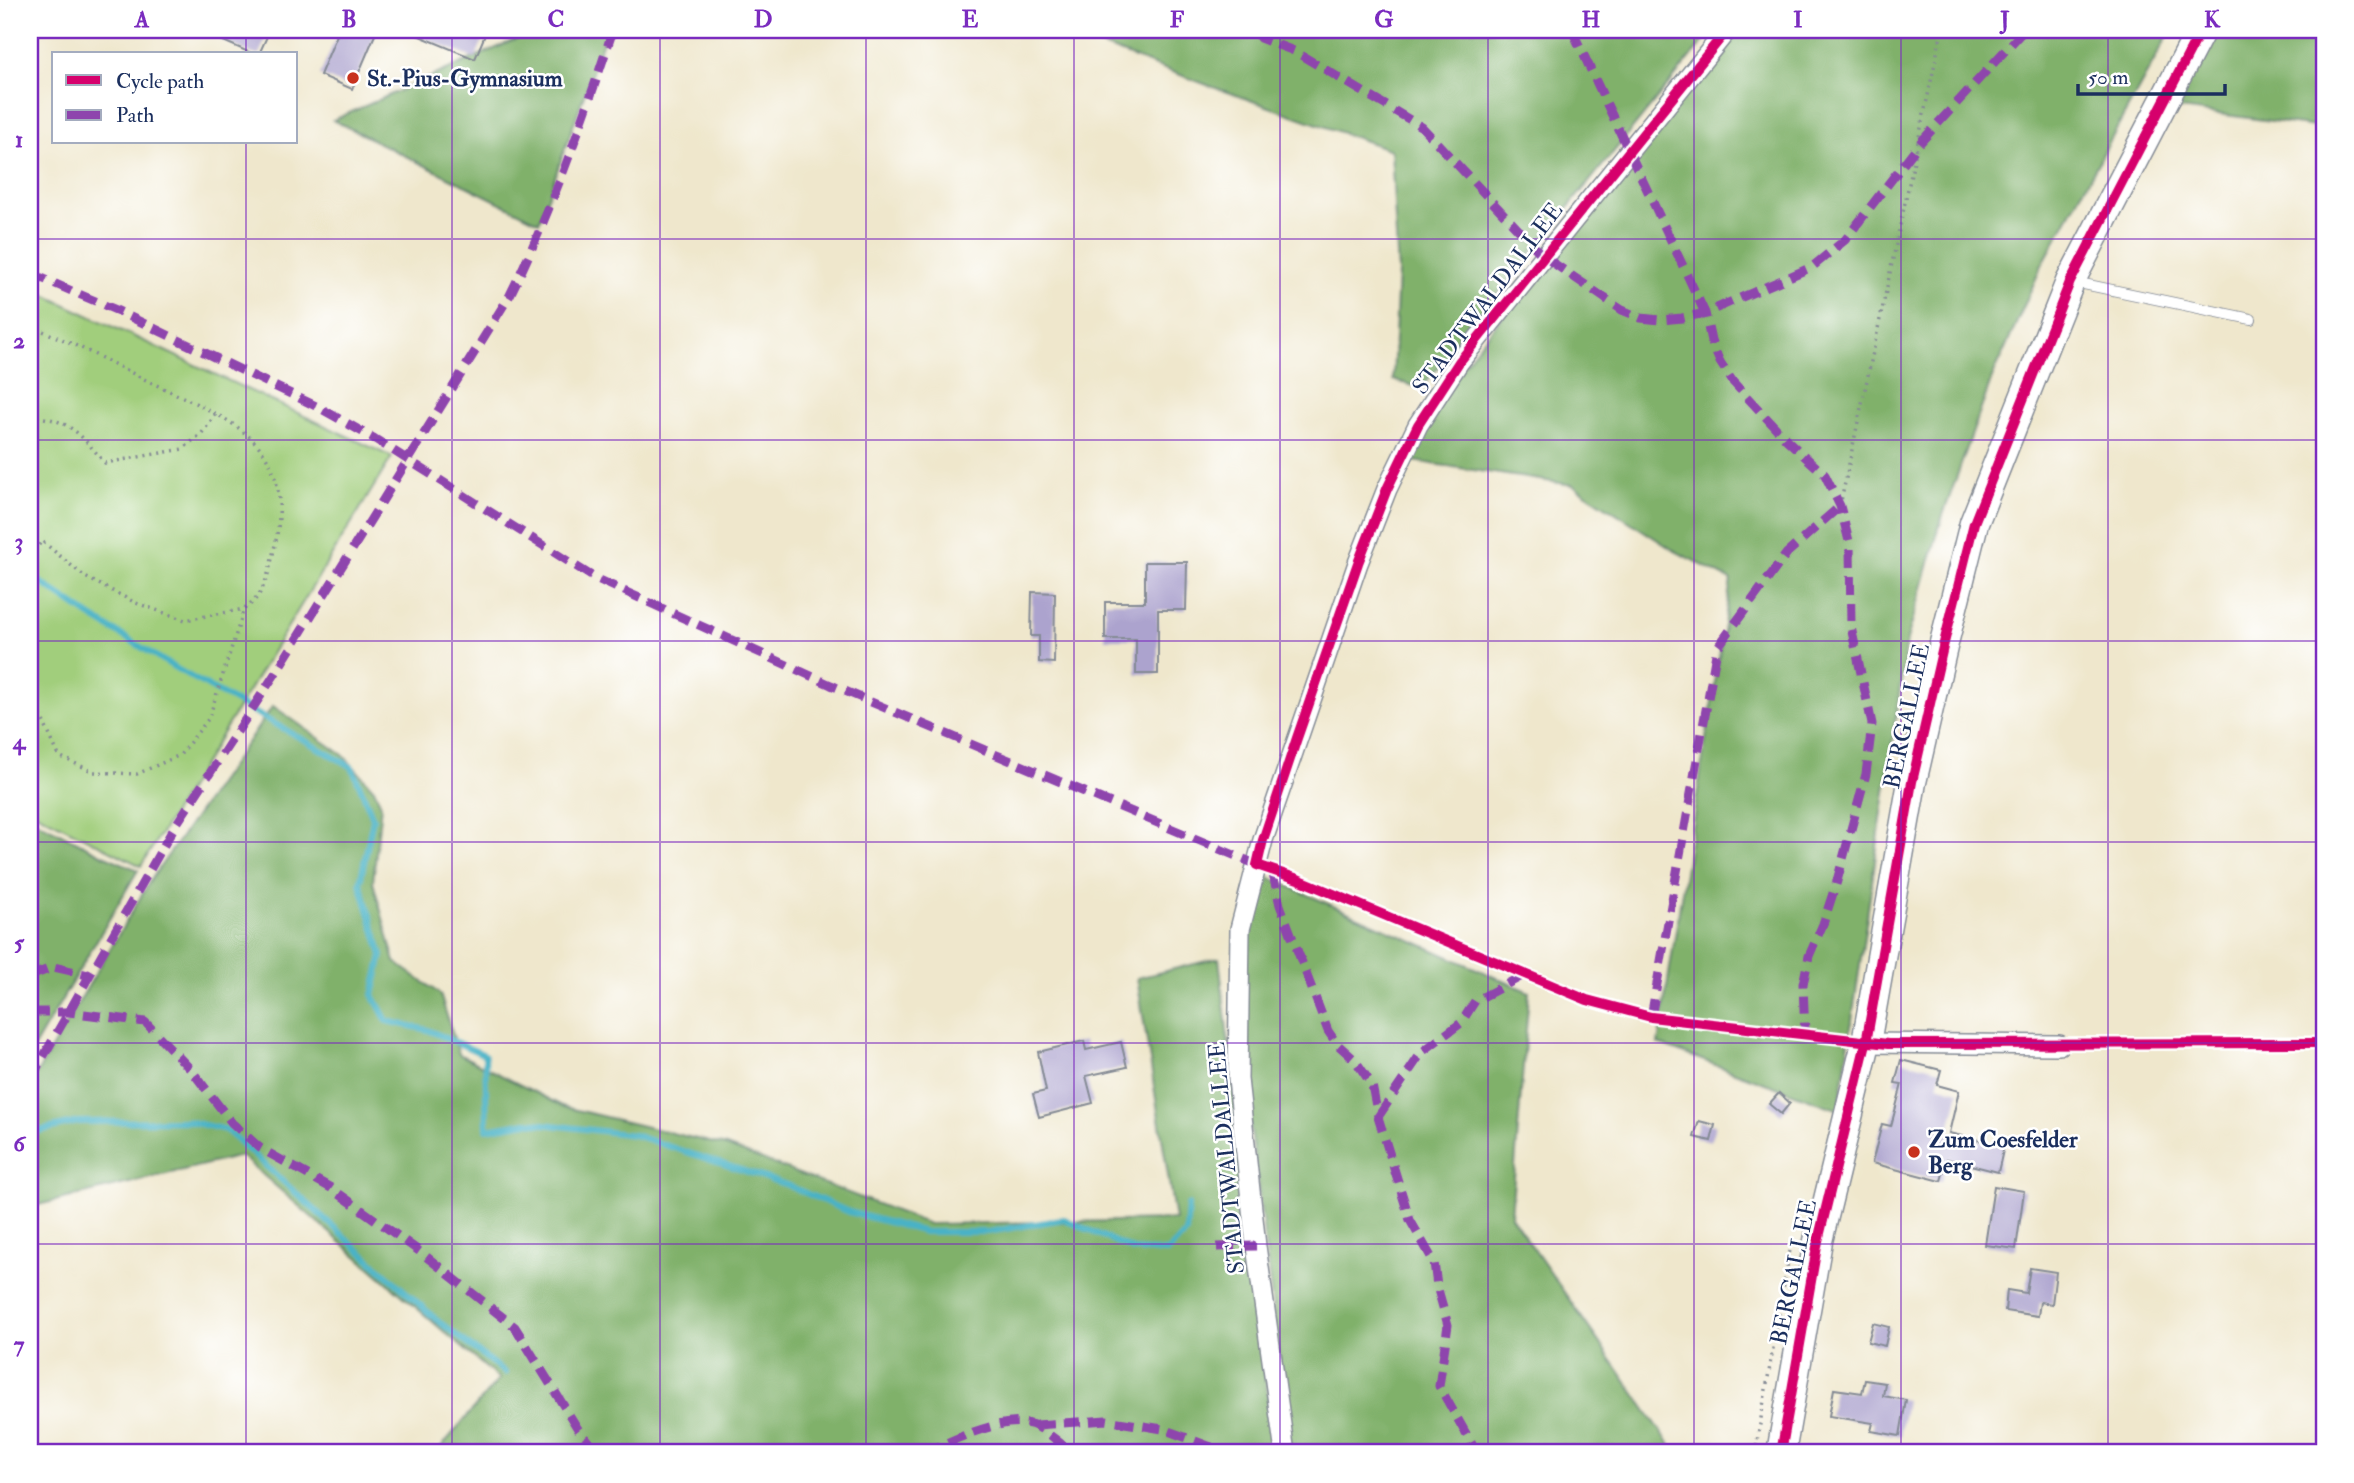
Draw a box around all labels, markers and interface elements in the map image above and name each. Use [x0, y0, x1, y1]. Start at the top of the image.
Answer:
text: A [134, 5, 150, 34]
text: B [341, 5, 357, 34]
text: C [548, 5, 564, 34]
text: D [754, 5, 772, 34]
text: E [962, 5, 979, 34]
text: F [1170, 5, 1185, 34]
text: G [1374, 5, 1394, 34]
text: H [1582, 5, 1601, 34]
text: I [1793, 5, 1803, 34]
text: J [1999, 5, 2010, 35]
text: K [2204, 5, 2221, 34]
legend [52, 52, 298, 144]
scale bar [2078, 52, 2224, 96]
place label: St.-Pius-Gymnasium [367, 64, 563, 94]
text: 50 m [2088, 64, 2129, 91]
text: Cycle path [116, 68, 204, 95]
marker: St.-Pius-Gymnasium [345, 70, 361, 86]
text: Path [116, 102, 154, 129]
text: 1 [15, 125, 23, 154]
street label: STADTWALDALLEE [1406, 197, 1569, 400]
text: 2 [13, 326, 25, 355]
text: 3 [15, 527, 23, 556]
street label: BERGALLEE [1877, 641, 1936, 791]
text: 4 [12, 727, 27, 756]
text: 5 [14, 928, 25, 957]
street label: STADTWALDALLEE [1202, 1041, 1251, 1275]
place label: Zum Coesfelder Berg [1928, 1125, 2078, 1181]
text: 6 [13, 1129, 27, 1158]
marker: Zum Coesfelder Berg [1906, 1144, 1922, 1160]
street label: BERGALLEE [1764, 1197, 1823, 1347]
text: 7 [14, 1330, 25, 1359]

